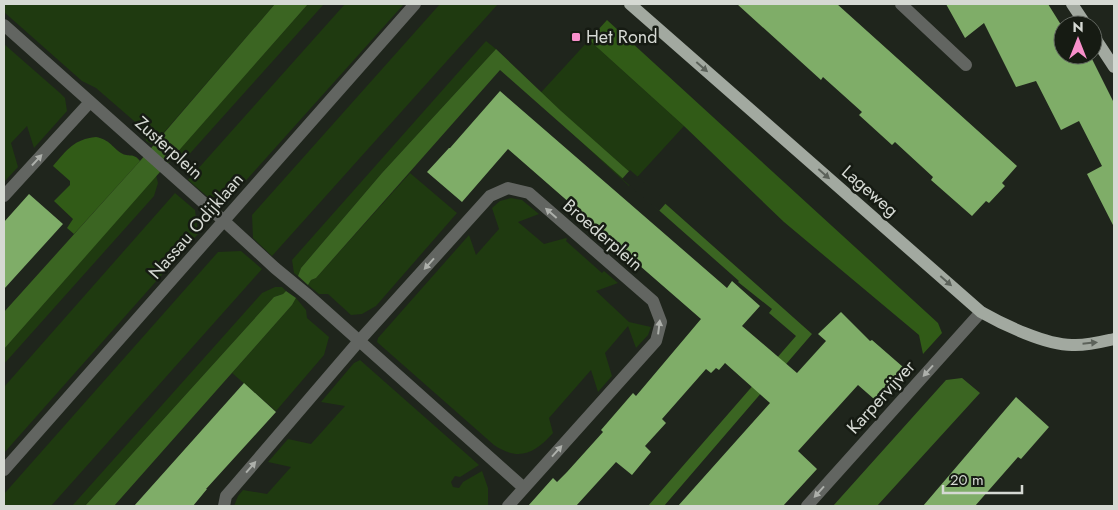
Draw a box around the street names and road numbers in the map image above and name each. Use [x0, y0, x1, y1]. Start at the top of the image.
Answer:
street label: Zusterplein [129, 110, 209, 186]
street label: Lageweg [836, 159, 904, 223]
street label: Nassau Odijklaan [143, 167, 249, 285]
street label: Broederplein [557, 193, 649, 277]
street label: Karpervijver [841, 354, 922, 440]

